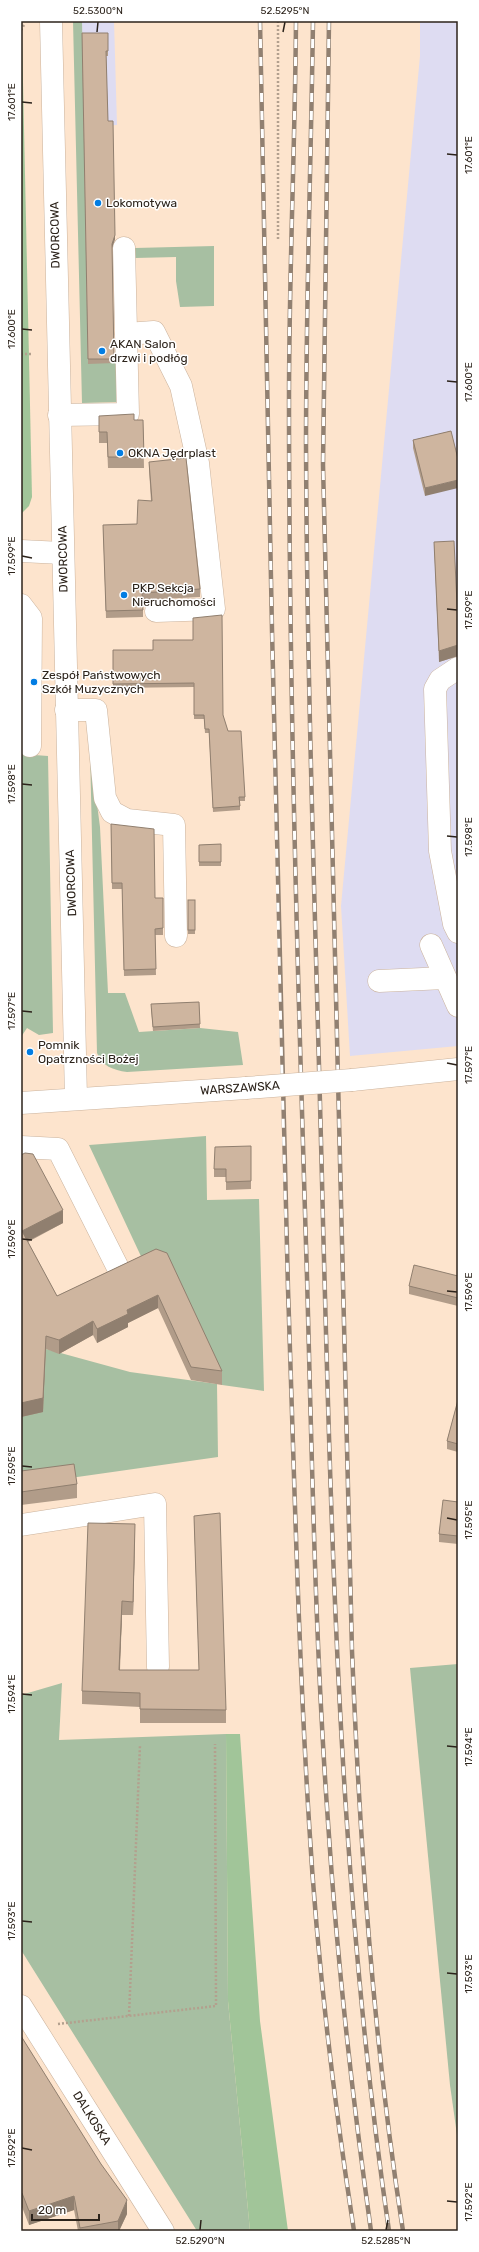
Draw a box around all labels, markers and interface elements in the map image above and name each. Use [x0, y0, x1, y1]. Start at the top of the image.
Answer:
text: 52.5300°N [73, 5, 123, 17]
text: 52.5295°N [261, 5, 309, 17]
text: 17.601°E [6, 83, 18, 121]
text: 17.601°E [463, 136, 475, 174]
place label: Lokomotywa [106, 196, 177, 210]
marker: Lokomotywa [93, 198, 103, 208]
street label: DWORCOWA [47, 201, 63, 269]
text: 17.600°E [6, 309, 18, 349]
place label: AKAN Salon drzwi i podłóg [110, 337, 188, 365]
marker: AKAN Salon drzwi i podłóg [97, 346, 107, 356]
text: 17.600°E [463, 362, 475, 402]
place label: OKNA Jędrplast [128, 446, 216, 460]
marker: OKNA Jędrplast [115, 448, 125, 458]
street label: DWORCOWA [55, 525, 71, 593]
text: 17.599°E [6, 536, 18, 576]
place label: PKP Sekcja Nieruchomości [132, 581, 216, 609]
marker: PKP Sekcja Nieruchomości [119, 590, 129, 600]
text: 17.599°E [463, 590, 475, 630]
place label: Zespół Państwowych Szkół Muzycznych [42, 668, 161, 696]
marker: Zespół Państwowych Szkół Muzycznych [29, 677, 39, 687]
text: 17.598°E [6, 764, 18, 804]
text: 17.598°E [463, 817, 475, 857]
street label: DWORCOWA [63, 849, 79, 917]
text: 17.597°E [6, 992, 18, 1030]
place label: Pomnik Opatrzności Bożej [38, 1038, 139, 1066]
text: 17.597°E [463, 1046, 475, 1084]
marker: Pomnik Opatrzności Bożej [25, 1047, 35, 1057]
street label: WARSZAWSKA [200, 1078, 280, 1098]
text: 17.596°E [6, 1219, 18, 1259]
text: 17.596°E [463, 1272, 475, 1312]
text: 17.595°E [6, 1446, 18, 1486]
text: 17.595°E [463, 1500, 475, 1540]
text: 17.594°E [6, 1674, 18, 1714]
text: 17.594°E [463, 1727, 475, 1767]
text: 17.593°E [6, 1902, 18, 1940]
text: 17.593°E [463, 1955, 475, 1993]
street label: DALKOSKA [70, 2089, 114, 2147]
text: 17.592°E [6, 2129, 18, 2167]
text: 17.592°E [463, 2183, 475, 2221]
scale bar [32, 2196, 99, 2222]
text: 20 m [38, 2203, 66, 2217]
text: 52.5290°N [175, 2235, 225, 2247]
text: 52.5285°N [361, 2235, 411, 2247]

